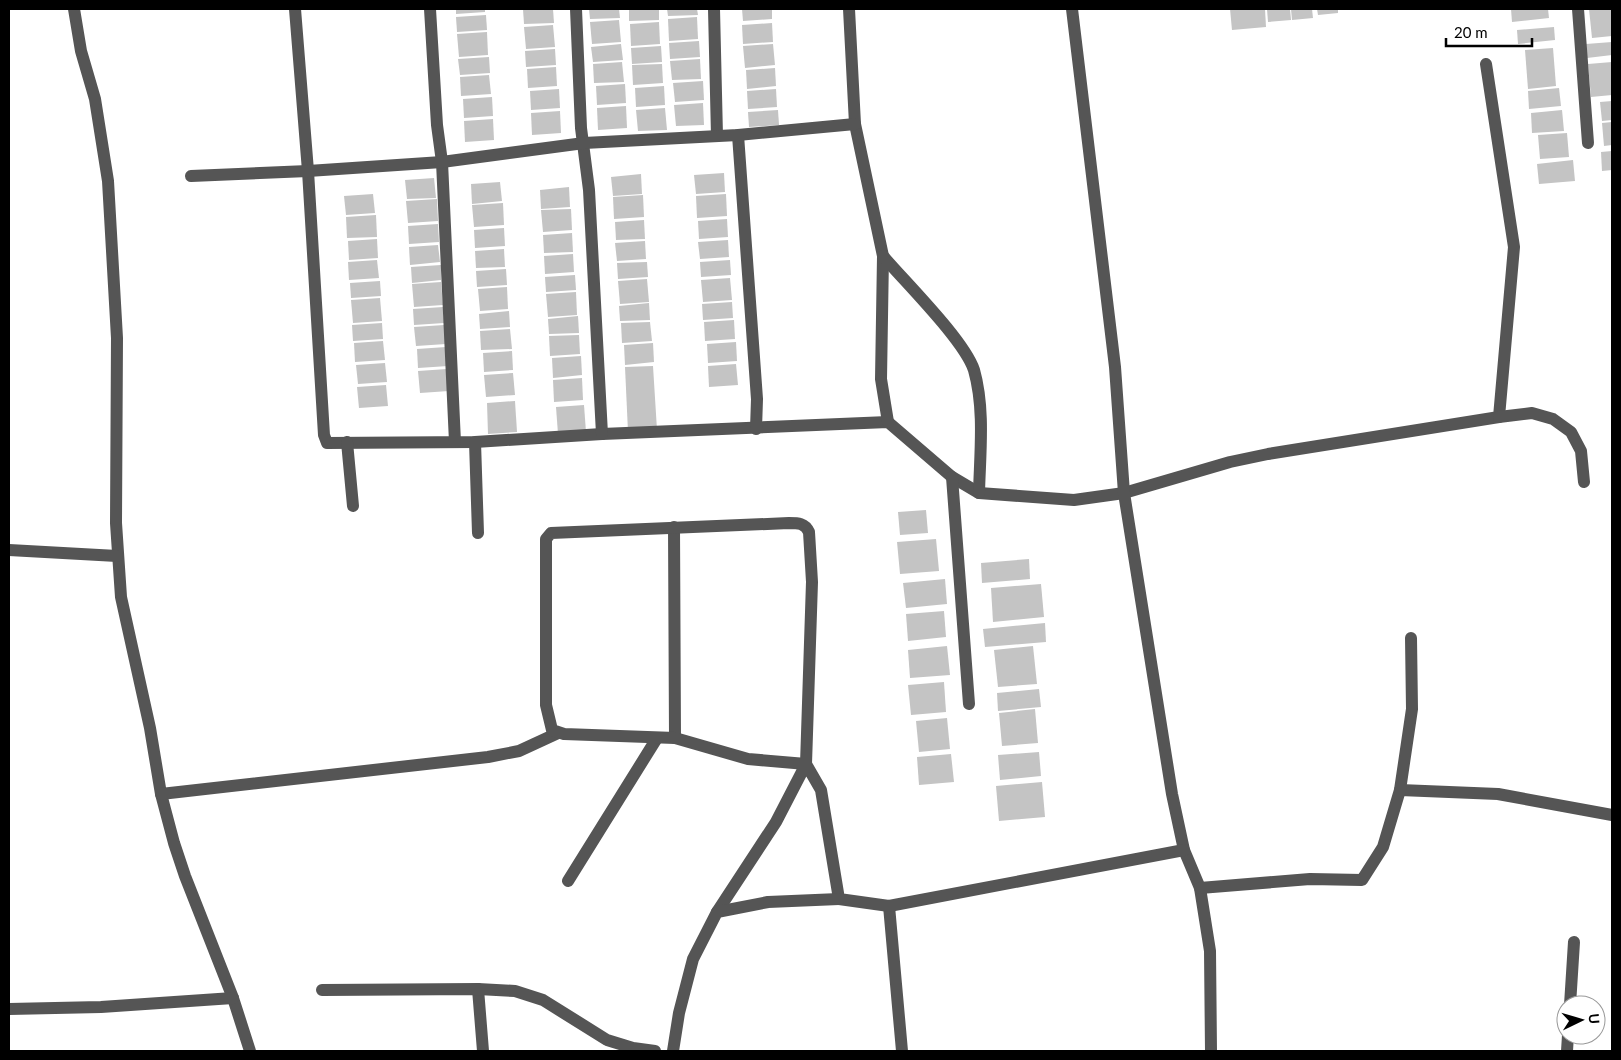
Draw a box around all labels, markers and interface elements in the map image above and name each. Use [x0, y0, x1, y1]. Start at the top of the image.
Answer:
scale bar [1446, 15, 1532, 47]
text: 20 m [1454, 23, 1488, 41]
north arrow [1556, 995, 1606, 1045]
text: U [1586, 1013, 1603, 1025]

